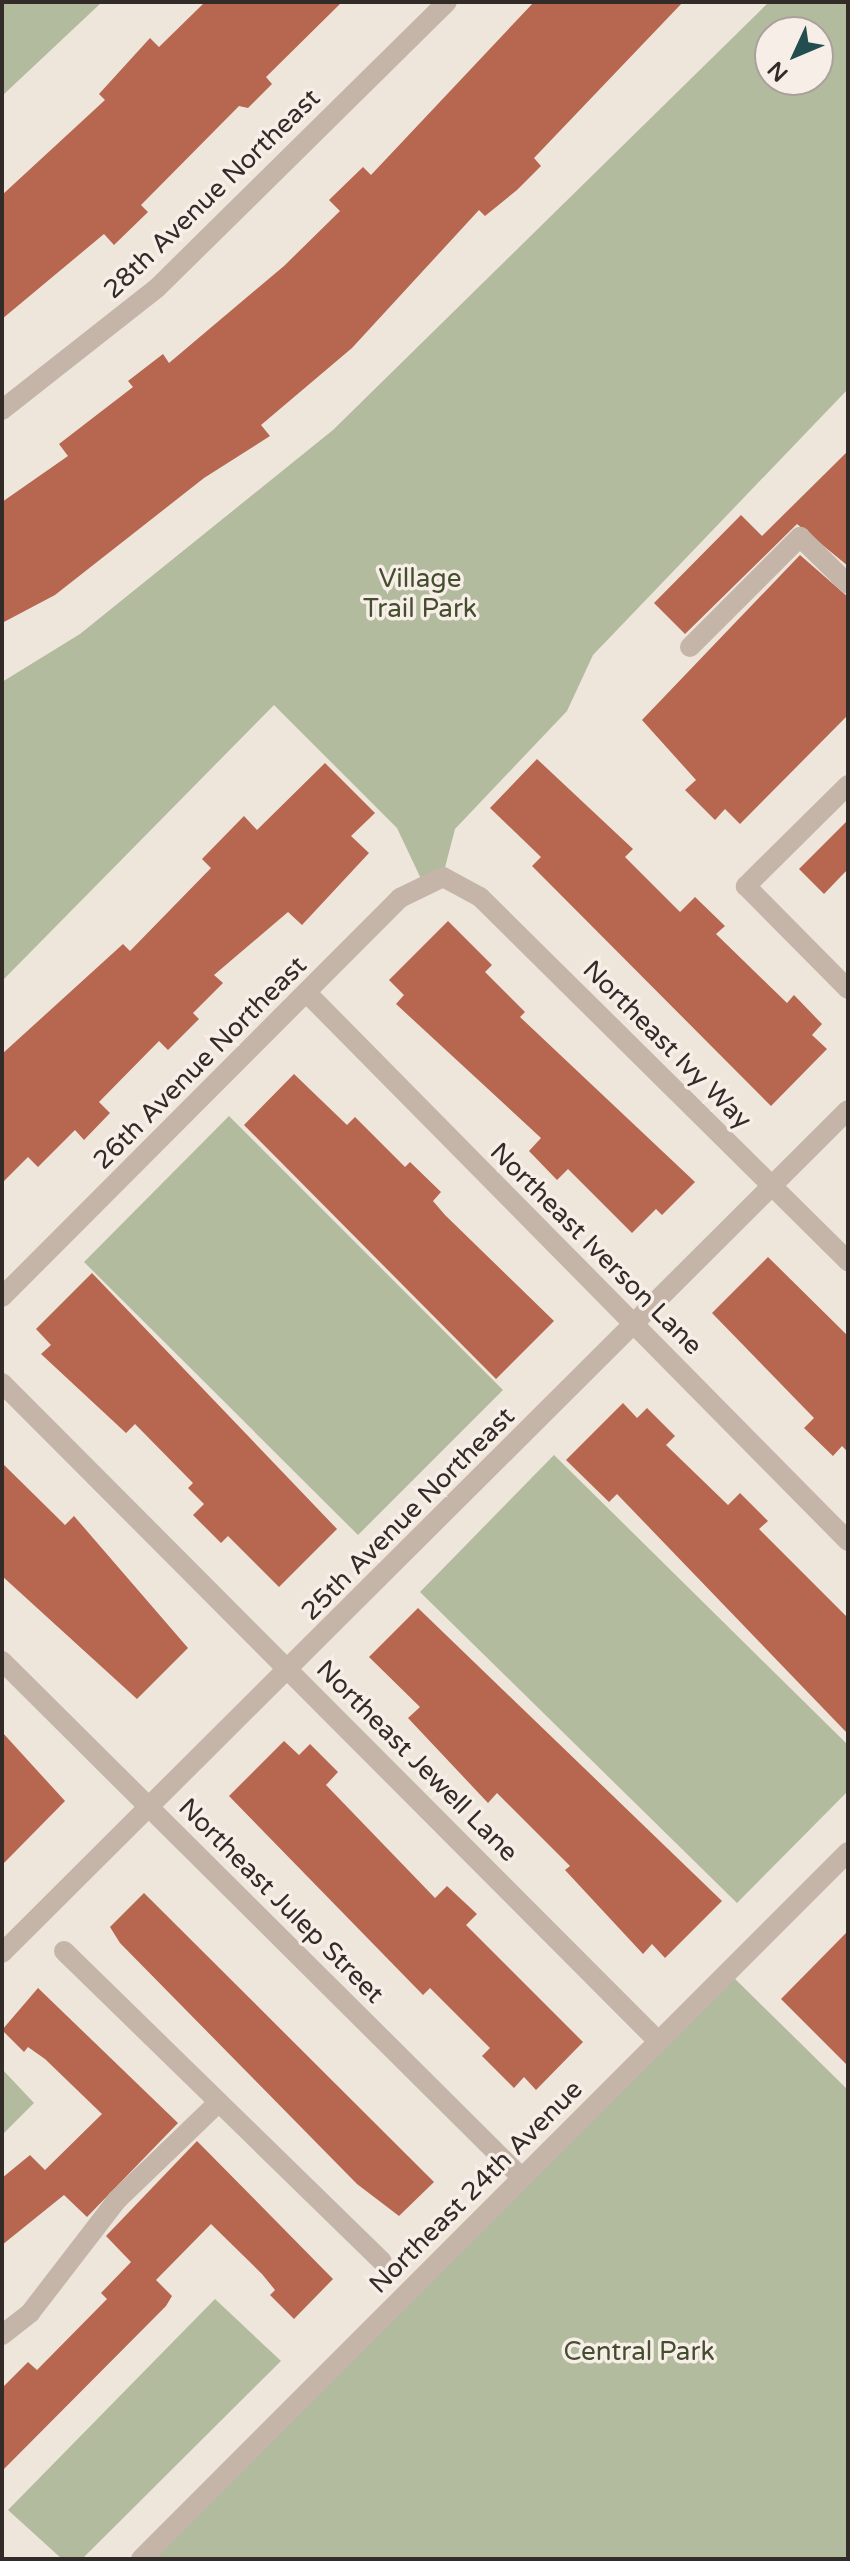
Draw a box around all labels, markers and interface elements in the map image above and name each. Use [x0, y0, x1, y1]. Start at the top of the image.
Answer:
north arrow [754, 16, 834, 96]
text: N [763, 56, 794, 87]
street label: 28th Avenue Northeast [97, 83, 327, 305]
park label: Village Trail Park [363, 563, 477, 624]
street label: 26th Avenue Northeast [87, 950, 313, 1176]
street label: Northeast Ivy Way [576, 954, 758, 1136]
street label: Northeast Iverson Lane [484, 1137, 708, 1361]
street label: 25th Avenue Northeast [295, 1401, 521, 1627]
street label: Northeast Jewell Lane [310, 1654, 524, 1868]
street label: Northeast Julep Street [172, 1792, 390, 2010]
street label: Northeast 24th Avenue [363, 2074, 589, 2300]
park label: Central Park [563, 2336, 715, 2368]

